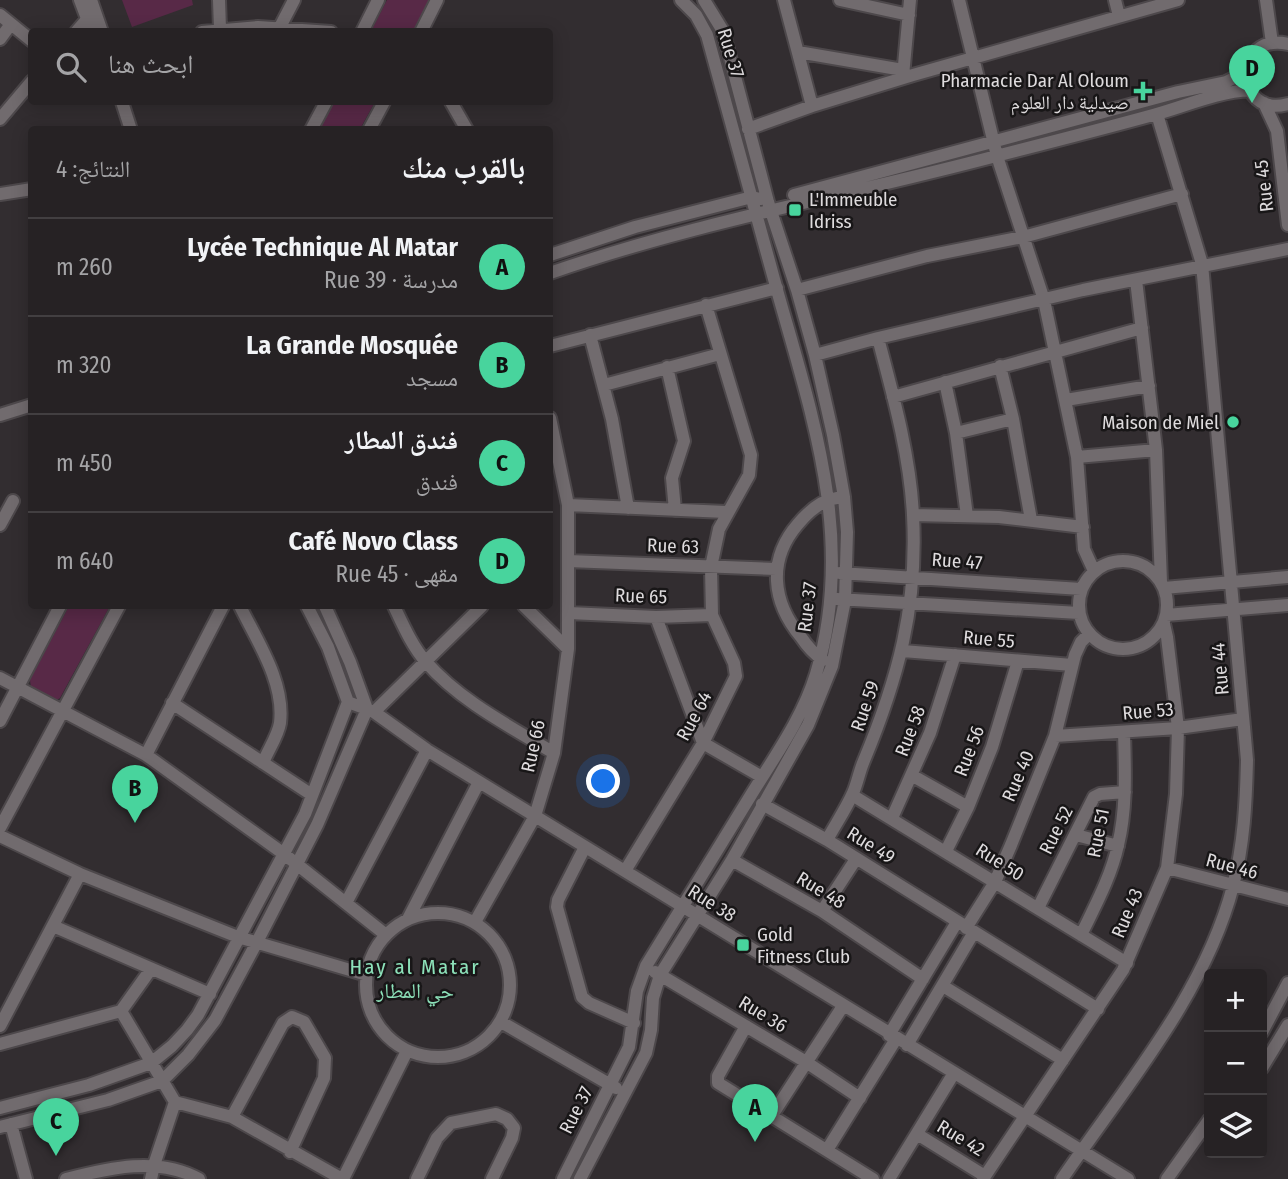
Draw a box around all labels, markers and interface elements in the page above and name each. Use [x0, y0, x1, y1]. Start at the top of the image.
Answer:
street label: Rue 37 [713, 26, 749, 81]
search box [28, 28, 553, 105]
pin: D [1229, 45, 1275, 103]
icon: search [52, 48, 90, 86]
text: ابحث هنا [108, 49, 193, 80]
place label: Pharmacie Dar Al Oloum صيدلية دار العلوم [941, 69, 1129, 116]
marker: Pharmacie Dar Al Oloum صيدلية دار العلوم [1135, 83, 1151, 99]
text: بالقرب منك [402, 150, 525, 186]
text: النتائج: 4 [56, 155, 130, 183]
street label: Rue 45 [1249, 159, 1279, 213]
place label: L'Immeuble Idriss [809, 188, 897, 233]
marker: L'Immeuble Idriss [787, 202, 803, 218]
text: Lycée Technique Al Matar [187, 232, 458, 263]
text: 260 m [56, 253, 113, 281]
text: A [496, 253, 508, 281]
text: مدرسة · Rue 39 [324, 266, 458, 294]
text: La Grande Mosquée [246, 330, 458, 361]
text: 320 m [56, 351, 111, 379]
text: B [496, 351, 508, 379]
text: مسجد [406, 364, 458, 392]
place label: Maison de Miel [1102, 411, 1219, 434]
marker: Maison de Miel [1225, 414, 1241, 430]
text: فندق المطار [345, 425, 458, 456]
text: 450 m [56, 449, 113, 477]
text: C [496, 449, 508, 477]
text: فندق [416, 468, 458, 496]
text: Café Novo Class [289, 526, 458, 557]
street label: Rue 63 [647, 534, 699, 558]
text: 640 m [56, 547, 114, 575]
text: D [495, 547, 509, 575]
street label: Rue 47 [931, 548, 983, 574]
text: مقهى · Rue 45 [336, 560, 458, 588]
street label: Rue 37 [793, 580, 822, 633]
street label: Rue 65 [615, 584, 667, 608]
street label: Rue 55 [962, 625, 1016, 653]
street label: Rue 44 [1206, 642, 1234, 696]
street label: Rue 59 [846, 678, 884, 734]
street label: Rue 64 [671, 687, 717, 745]
street label: Rue 53 [1121, 697, 1175, 725]
street label: Rue 58 [890, 702, 930, 760]
street label: Rue 66 [516, 718, 550, 774]
street label: Rue 56 [949, 722, 989, 780]
street label: Rue 40 [997, 747, 1039, 805]
your location [586, 764, 620, 798]
pin: B [112, 765, 158, 823]
street label: Rue 52 [1034, 802, 1078, 858]
street label: Rue 51 [1082, 807, 1114, 859]
street label: Rue 49 [843, 821, 899, 869]
street label: Rue 50 [972, 838, 1028, 886]
street label: Rue 46 [1204, 848, 1260, 884]
street label: Rue 48 [792, 867, 850, 913]
street label: Rue 38 [684, 879, 740, 927]
street label: Rue 43 [1106, 885, 1148, 941]
place label: Gold Fitness Club [757, 923, 850, 968]
marker: Gold Fitness Club [735, 937, 751, 953]
district label: Hay al Matar حي المطار [349, 954, 481, 1007]
map controls [1204, 969, 1267, 1158]
button: + [1204, 969, 1267, 1032]
street label: Rue 36 [735, 991, 791, 1037]
button: − [1204, 1032, 1267, 1095]
street label: Rue 37 [554, 1082, 598, 1138]
pin: A [732, 1084, 778, 1142]
button: layers [1204, 1095, 1267, 1158]
pin: C [33, 1098, 79, 1156]
street label: Rue 42 [933, 1115, 989, 1161]

